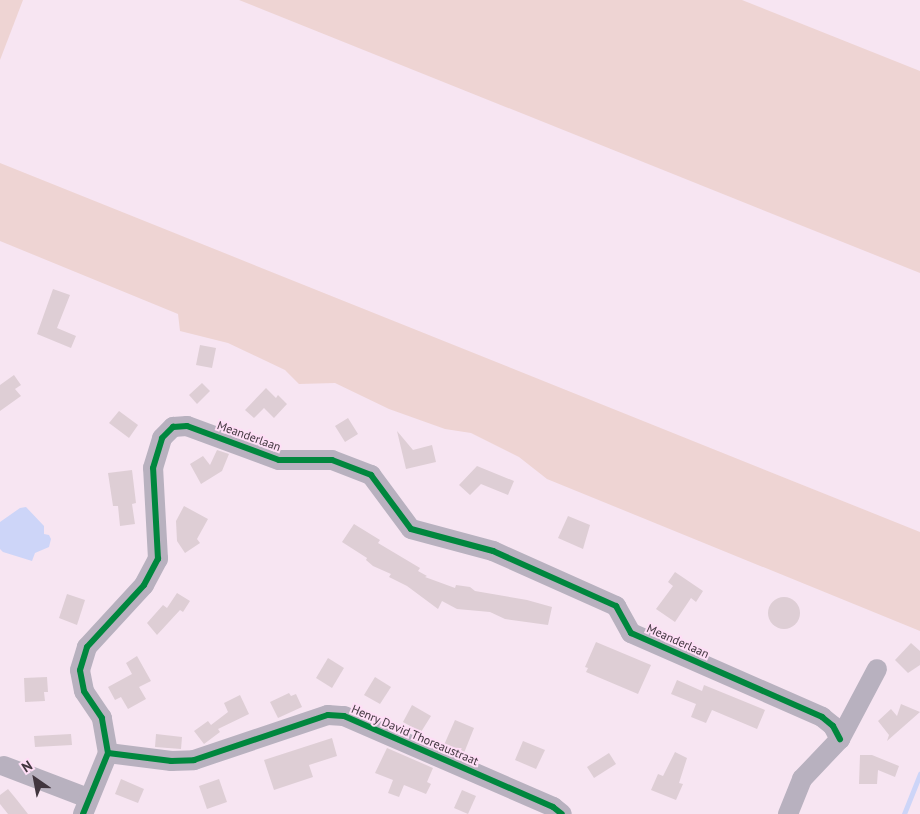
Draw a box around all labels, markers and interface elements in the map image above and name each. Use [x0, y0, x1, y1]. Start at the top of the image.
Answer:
street label: Meanderlaan [215, 418, 283, 454]
street label: Meanderlaan [645, 621, 711, 661]
street label: Henry David Thoreaustraat [349, 702, 481, 768]
north arrow [10, 754, 60, 804]
text: N [18, 756, 36, 776]

